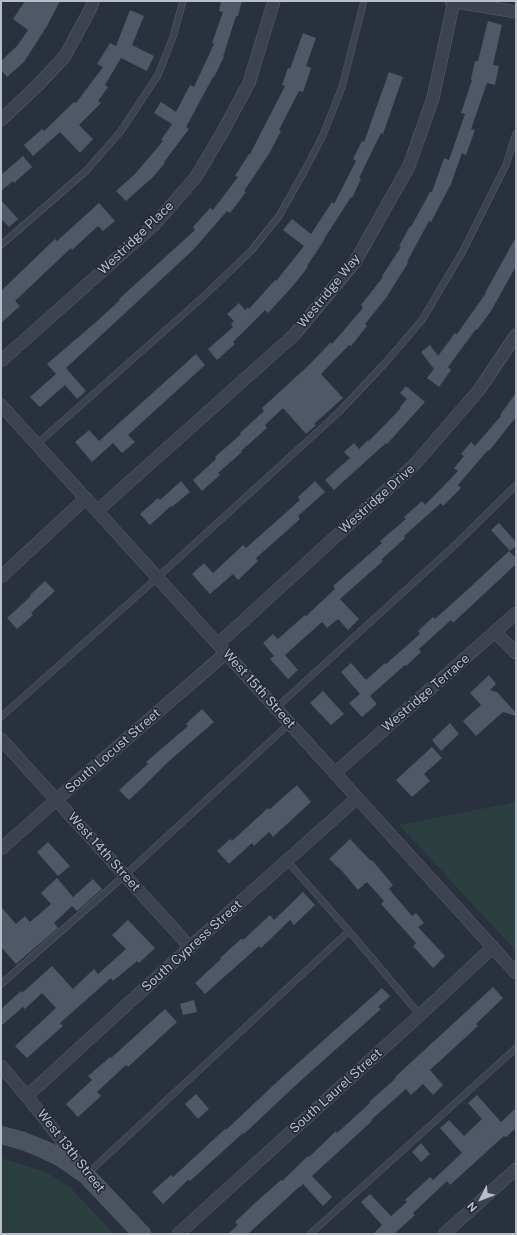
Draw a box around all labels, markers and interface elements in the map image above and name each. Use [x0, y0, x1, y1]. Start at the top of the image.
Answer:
street label: Westridge Place [95, 198, 177, 278]
street label: Westridge Way [294, 251, 364, 331]
street label: Westridge Drive [336, 461, 418, 537]
street label: West 15th Street [219, 646, 299, 732]
street label: Westridge Terrace [379, 651, 473, 735]
street label: South Locust Street [62, 705, 164, 797]
street label: West 14th Street [64, 809, 144, 895]
street label: South Cypress Street [139, 897, 245, 995]
street label: South Laurel Street [287, 1045, 385, 1137]
street label: West 13th Street [34, 1106, 108, 1196]
north arrow [461, 1179, 501, 1219]
text: N [465, 1200, 479, 1214]

